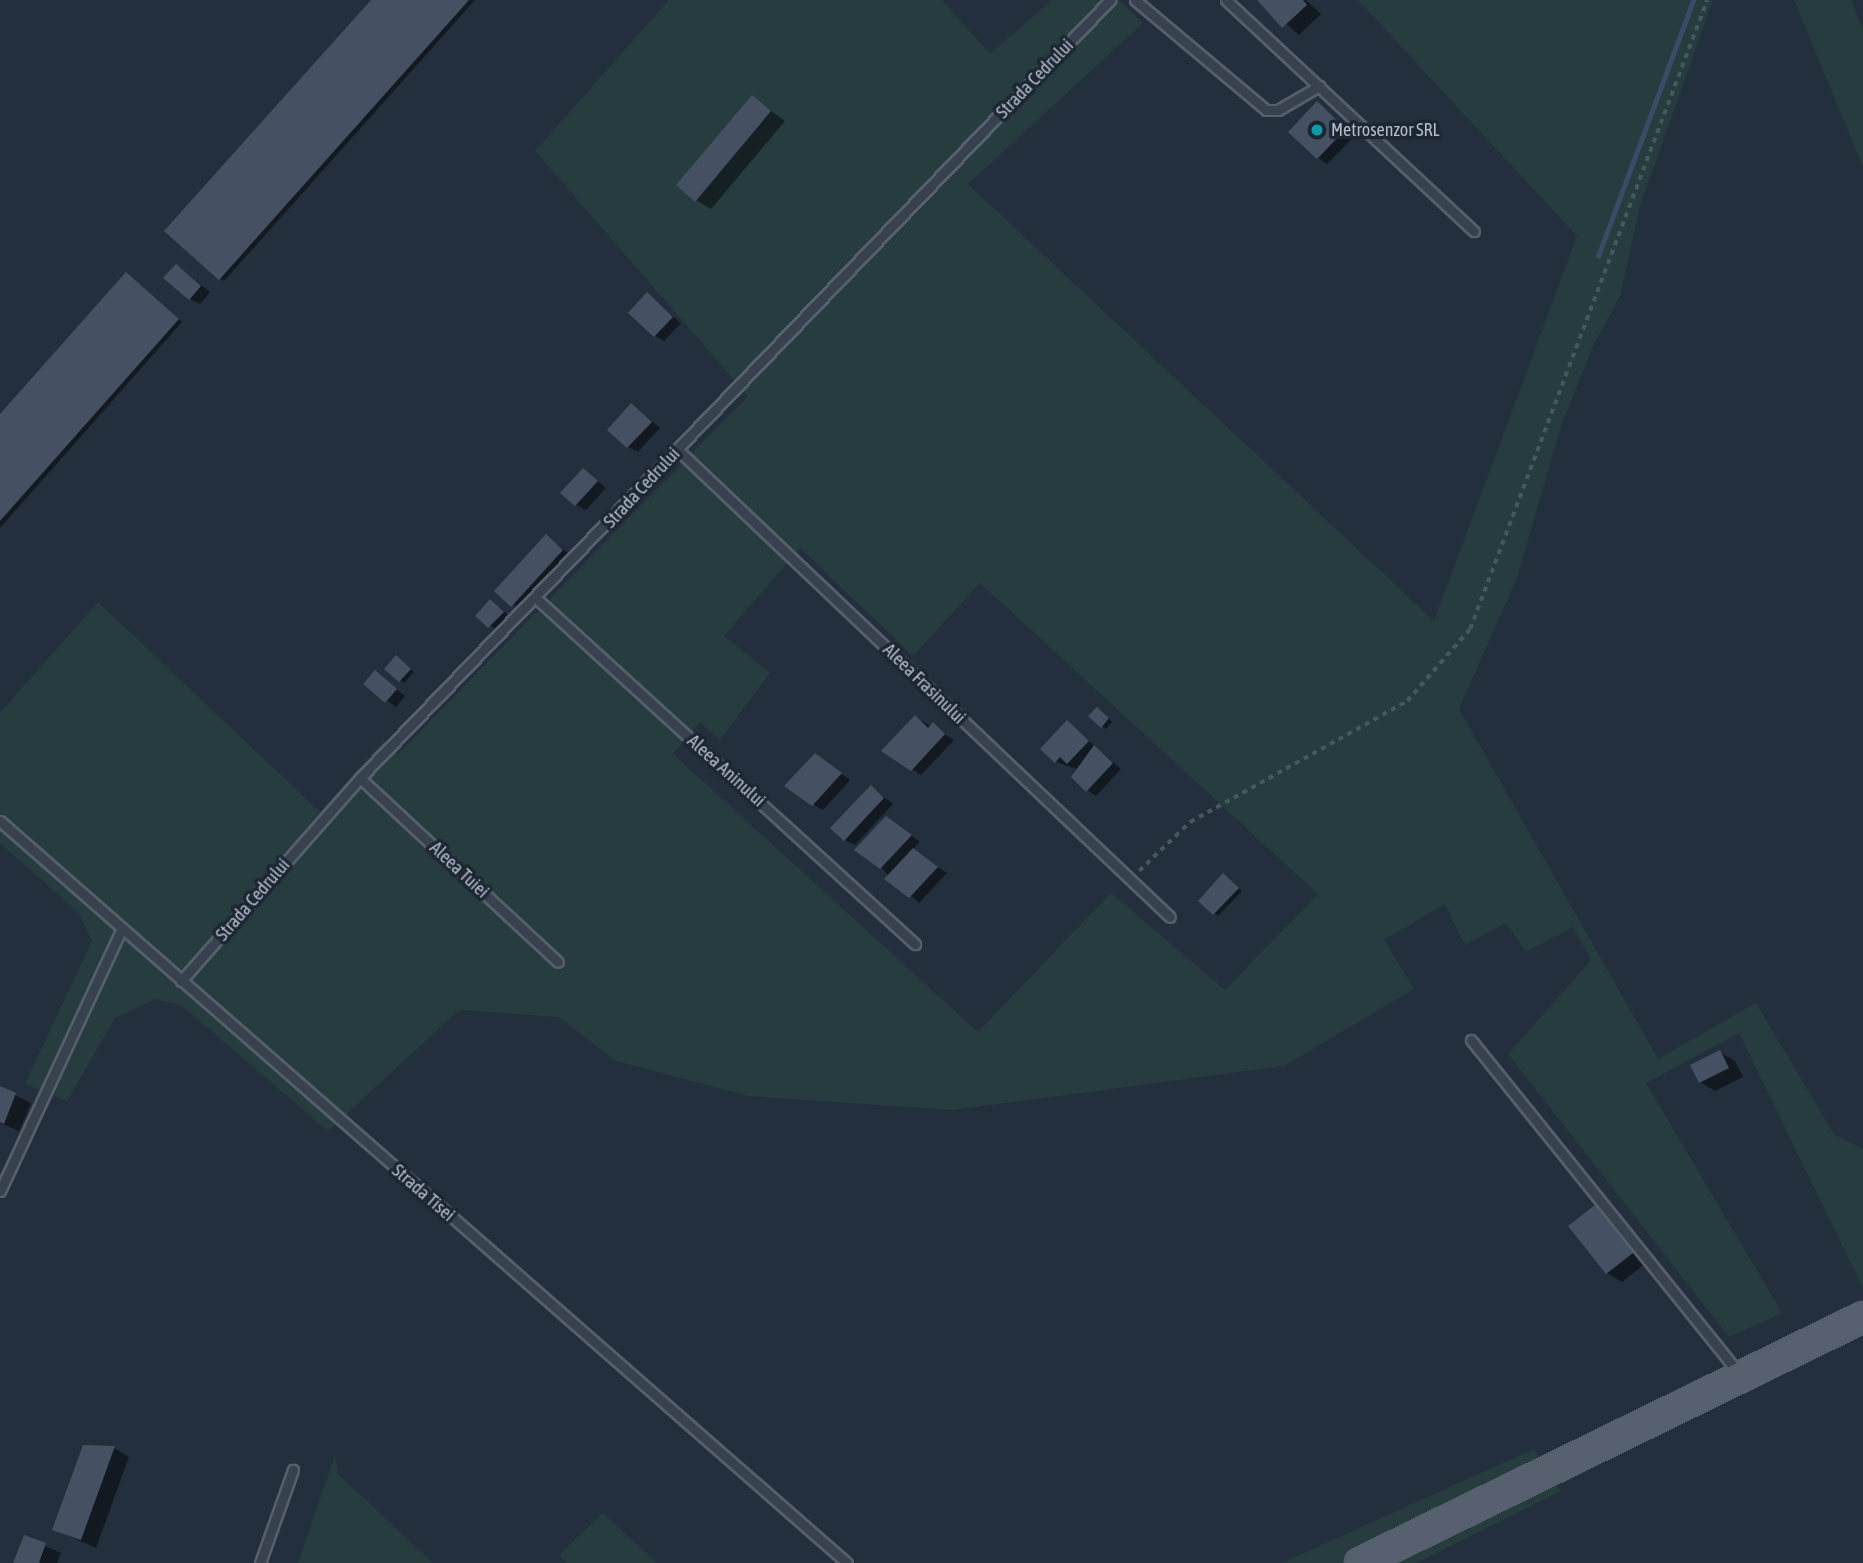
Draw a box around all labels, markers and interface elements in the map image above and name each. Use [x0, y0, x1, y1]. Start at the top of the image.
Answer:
street label: Strada Cedrului [992, 35, 1078, 123]
place label: Metrosenzor SRL [1331, 119, 1440, 141]
marker: Metrosenzor SRL [1309, 122, 1325, 138]
street label: Strada Cedrului [599, 443, 685, 533]
street label: Aleea Frasinului [878, 639, 970, 729]
street label: Aleea Aninului [683, 730, 769, 812]
street label: Aleea Tuiei [425, 837, 493, 903]
street label: Strada Cedrului [211, 855, 295, 945]
street label: Strada Tisei [387, 1160, 459, 1226]

